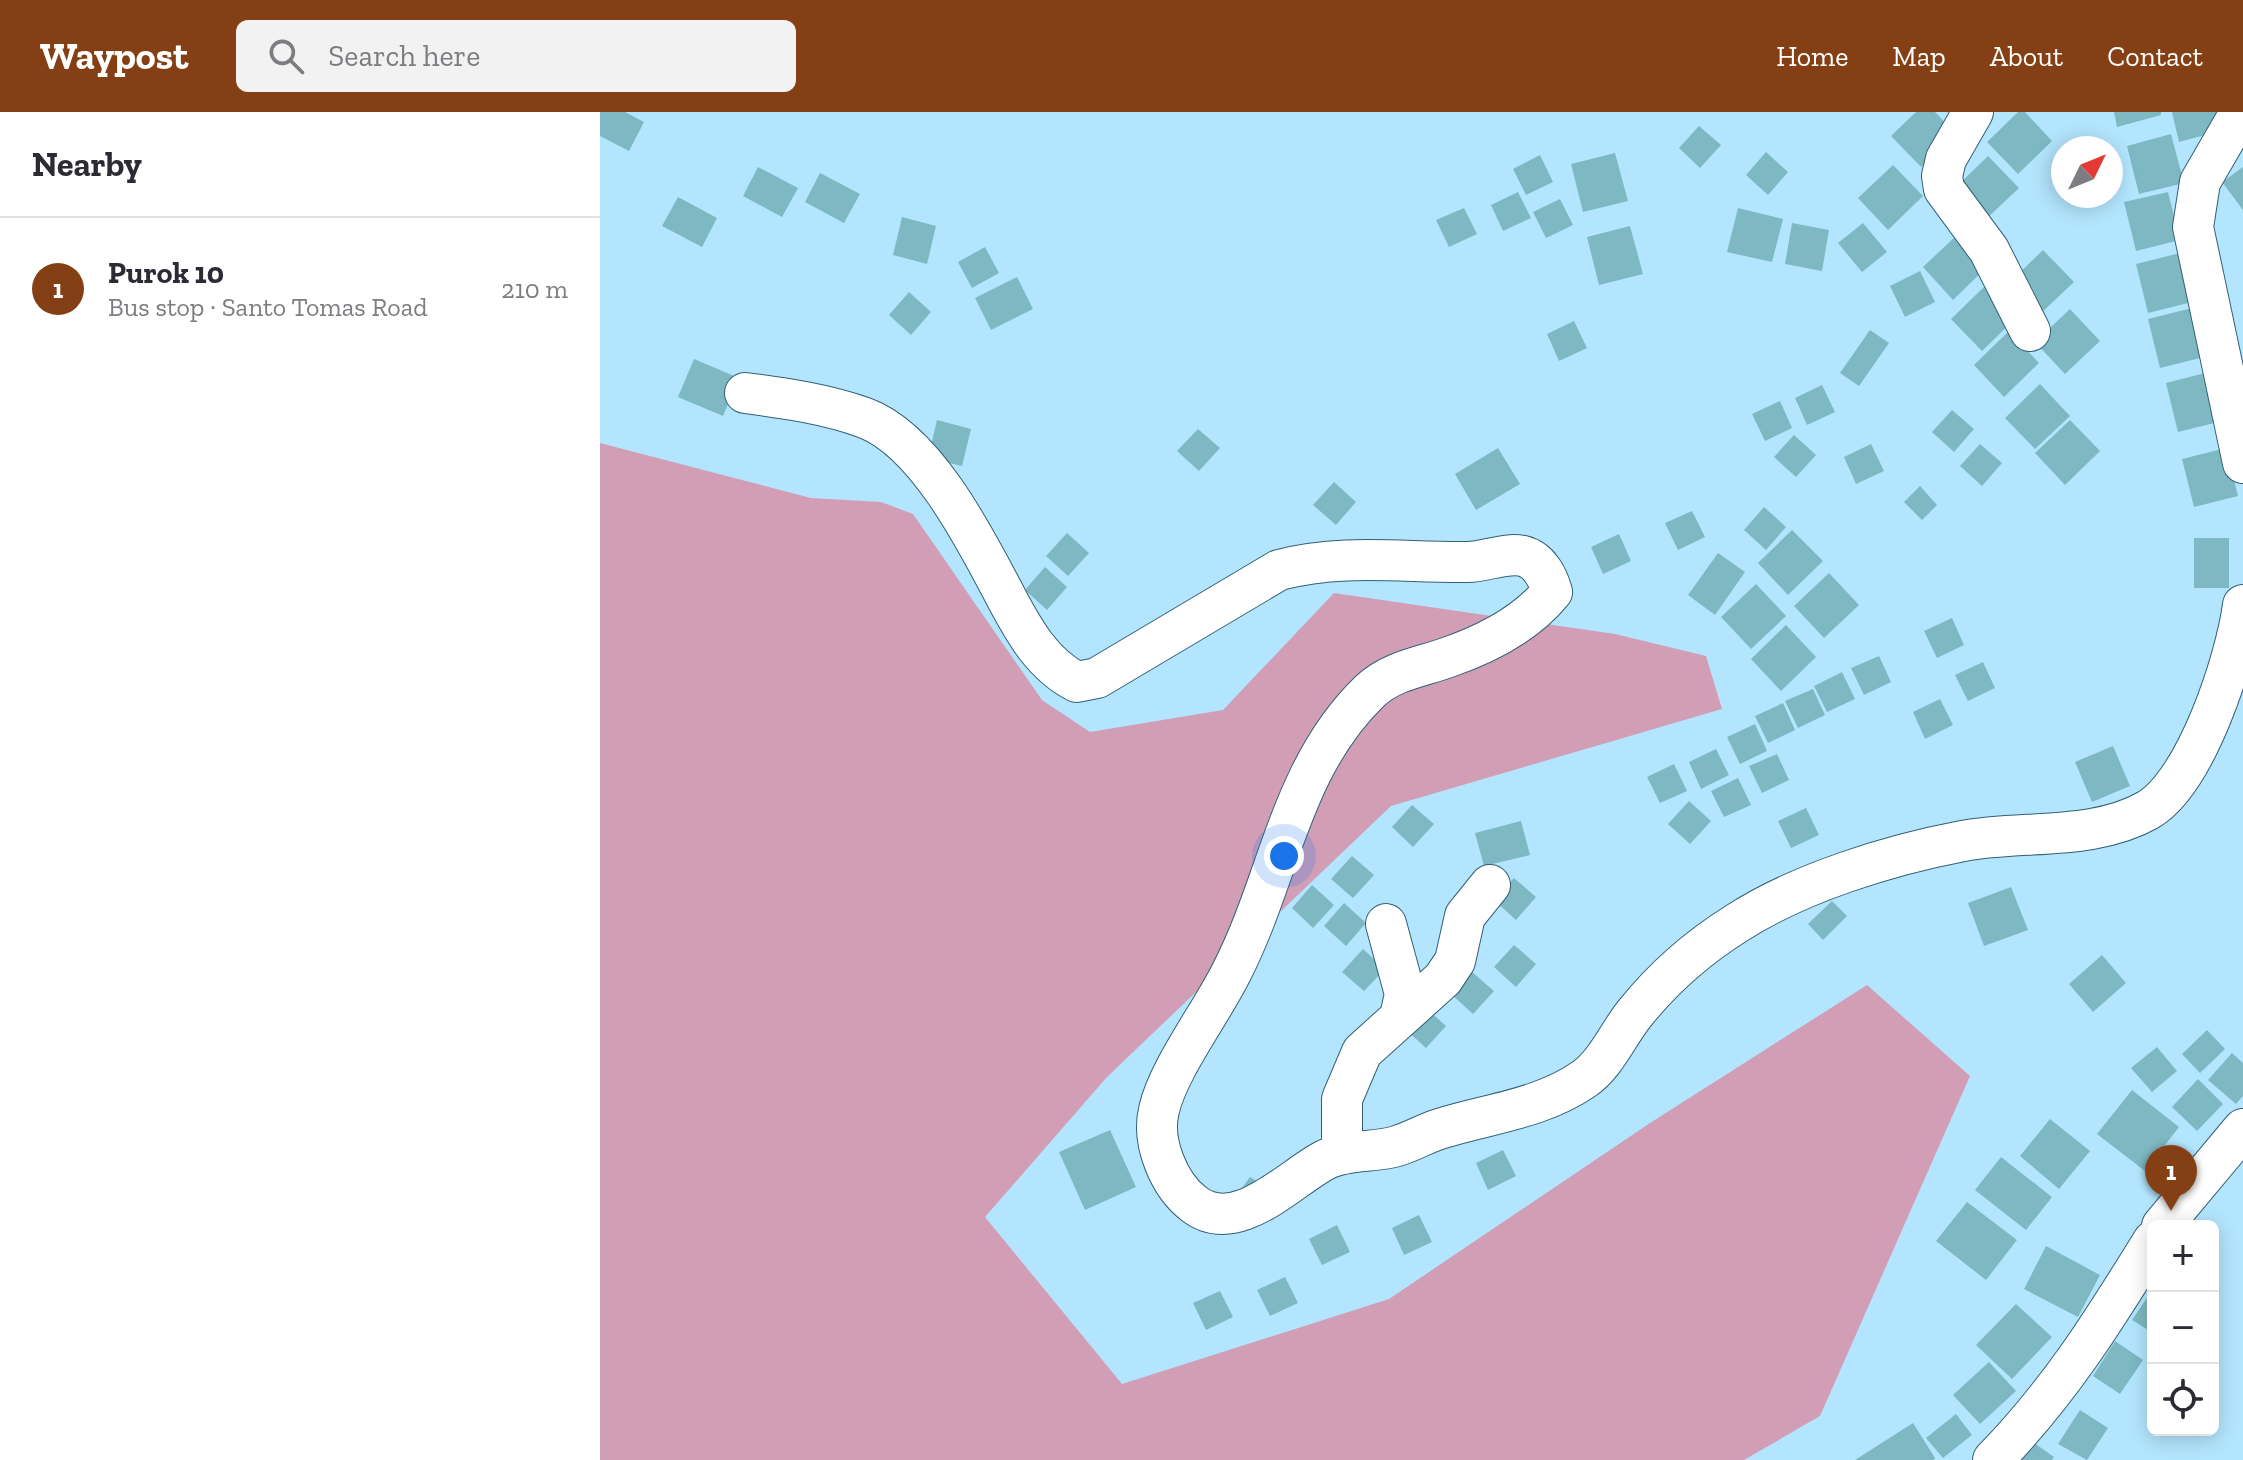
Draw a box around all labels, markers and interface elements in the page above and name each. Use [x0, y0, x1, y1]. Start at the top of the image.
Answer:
search box [236, 20, 796, 92]
text: Waypost [40, 33, 188, 79]
icon: search [264, 34, 308, 78]
text: Search here [328, 38, 480, 74]
text: Home [1776, 40, 1848, 73]
text: Map [1892, 40, 1946, 73]
text: About [1990, 40, 2063, 73]
text: Contact [2107, 40, 2203, 73]
north arrow [2051, 136, 2123, 208]
text: Nearby [32, 144, 142, 185]
text: Purok 10 [108, 255, 224, 291]
text: 1 [53, 273, 63, 305]
text: 210 m [501, 273, 568, 305]
text: Bus stop · Santo Tomas Road [108, 291, 427, 323]
your location [1264, 836, 1304, 876]
pin: 1 [2145, 1145, 2197, 1211]
map controls [2147, 1220, 2219, 1436]
button: + [2147, 1220, 2219, 1292]
button: − [2147, 1292, 2219, 1364]
button: locate [2147, 1364, 2219, 1436]

